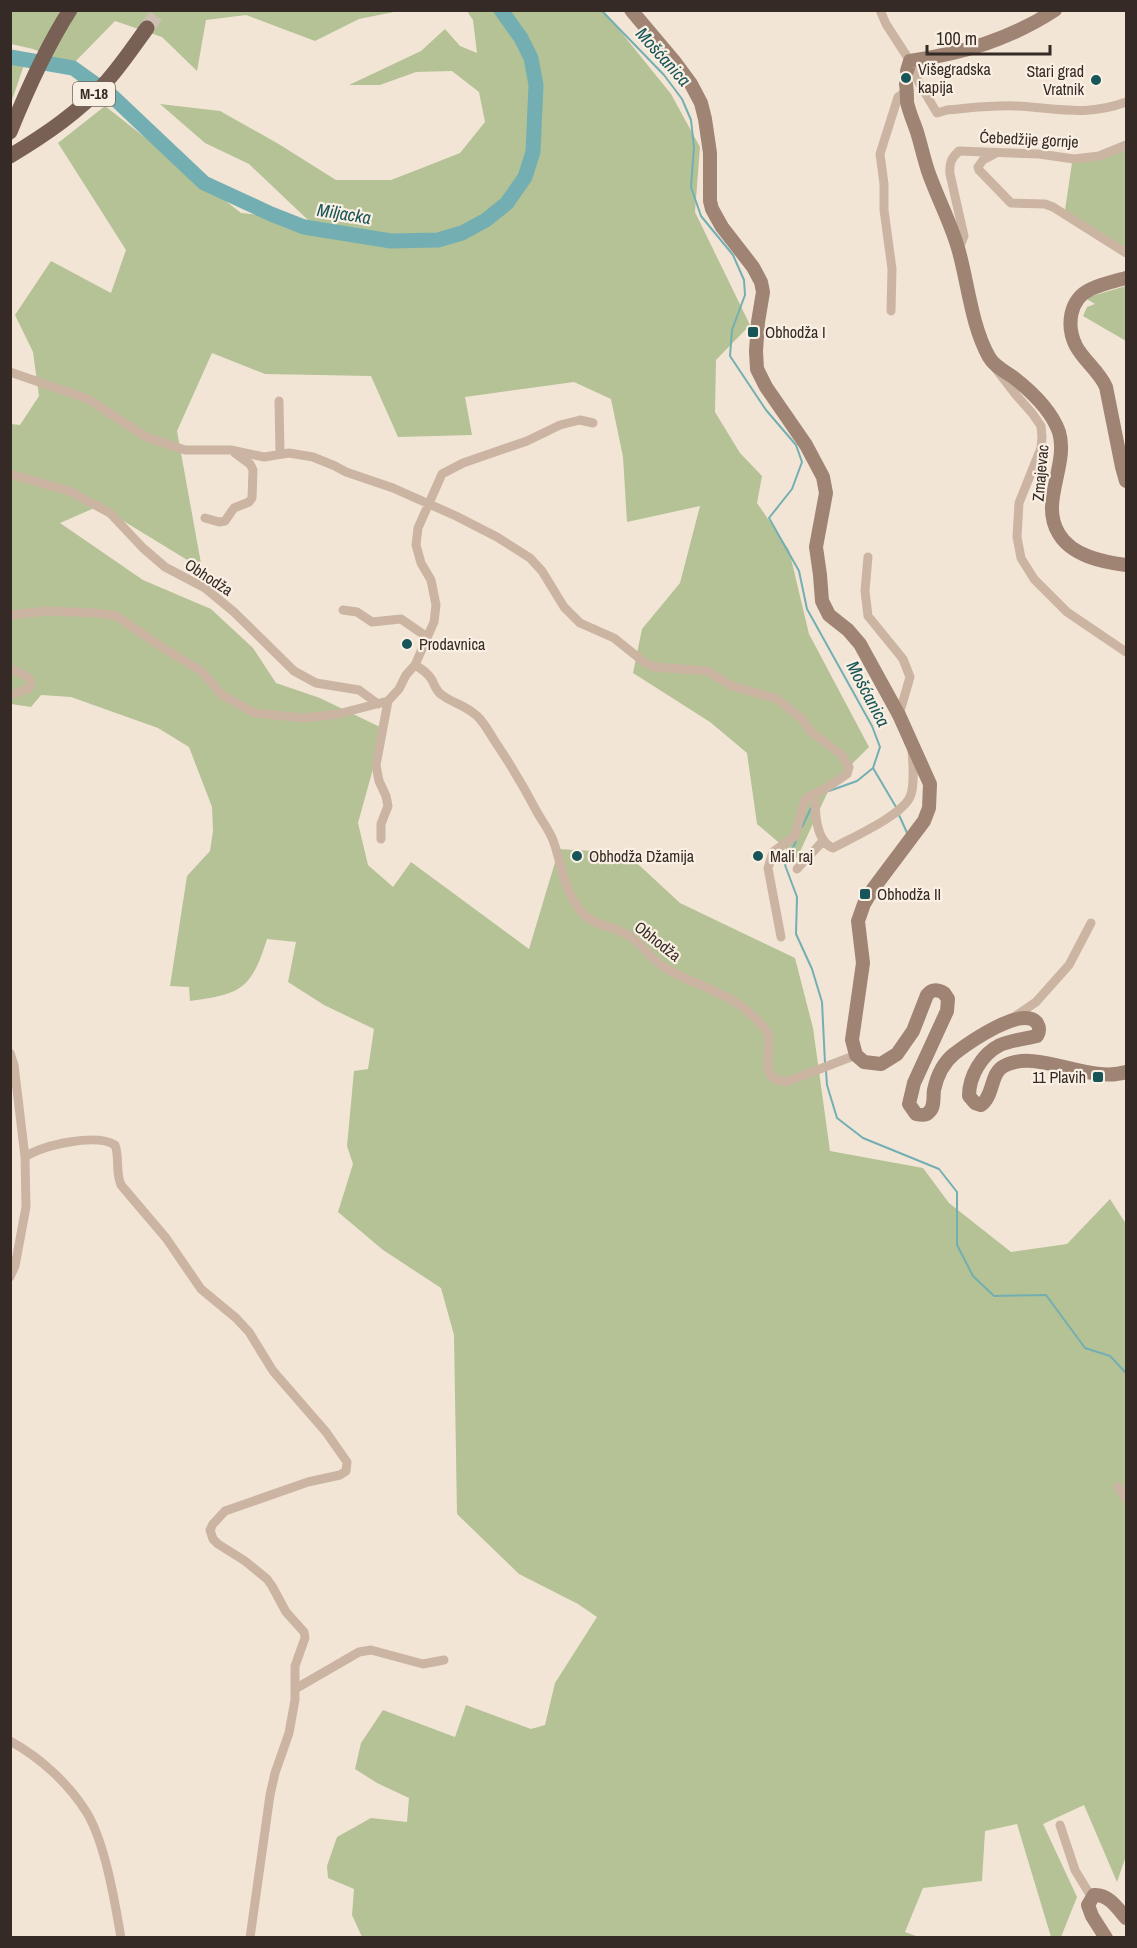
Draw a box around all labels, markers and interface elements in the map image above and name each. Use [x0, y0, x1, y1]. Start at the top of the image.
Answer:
scale bar [927, 18, 1050, 56]
water label: Mošćanica [630, 22, 697, 92]
text: 100 m [936, 26, 977, 51]
place label: Višegradska kapija [918, 58, 991, 98]
place label: Stari grad Vratnik [1026, 60, 1084, 100]
marker: Višegradska kapija [899, 71, 913, 85]
marker: Stari grad Vratnik [1089, 73, 1103, 87]
road number: M-18 [73, 82, 115, 106]
street label: Ćebedžije gornje [979, 125, 1079, 153]
water label: Miljacka [315, 197, 373, 230]
place label: Obhodža I [765, 321, 826, 343]
marker: Obhodža I [746, 325, 760, 339]
street label: Zmajevac [1027, 443, 1053, 502]
street label: Obhodža [181, 553, 238, 601]
place label: Prodavnica [419, 633, 486, 655]
marker: Prodavnica [400, 637, 414, 651]
water label: Mošćanica [841, 656, 896, 731]
place label: Obhodža Džamija [589, 845, 695, 867]
place label: Mali raj [770, 845, 813, 867]
marker: Obhodža Džamija [570, 849, 584, 863]
marker: Mali raj [751, 849, 765, 863]
place label: Obhodža II [877, 883, 941, 905]
marker: Obhodža II [858, 887, 872, 901]
street label: Obhodža [630, 916, 686, 966]
place label: 11 Plavih [1032, 1066, 1086, 1088]
marker: 11 Plavih [1091, 1070, 1105, 1084]

